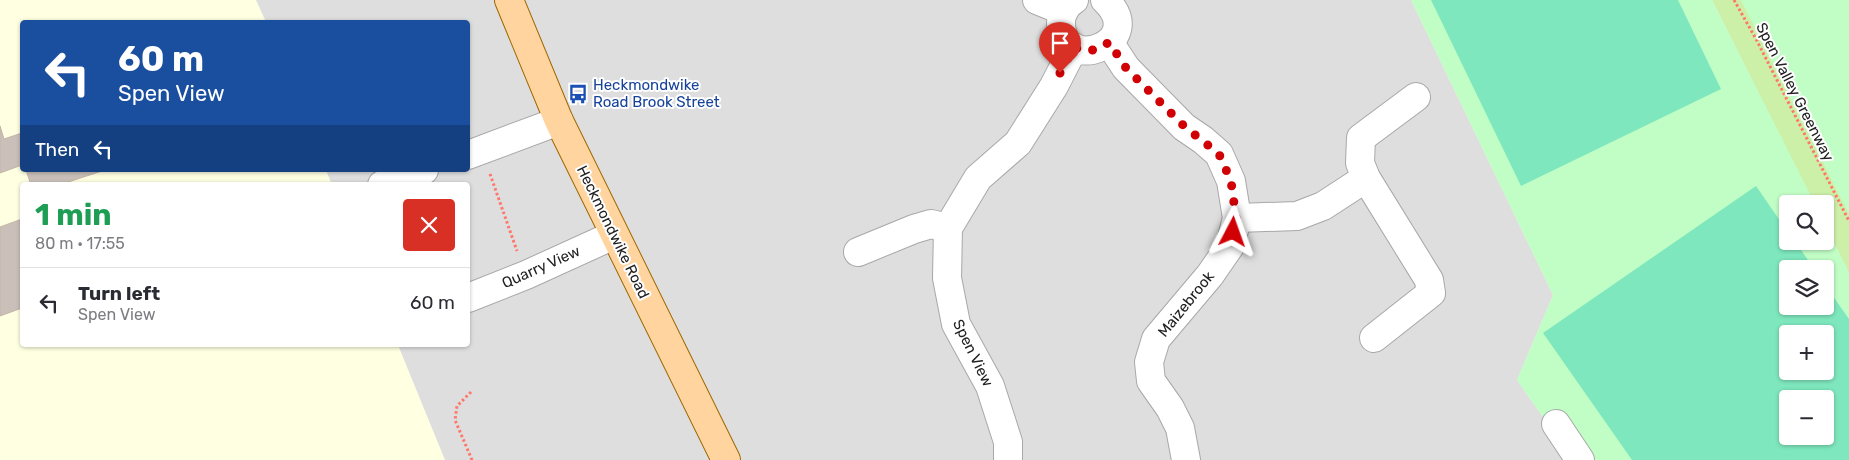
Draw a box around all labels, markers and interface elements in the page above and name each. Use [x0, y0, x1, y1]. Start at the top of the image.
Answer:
street label: Spen Valley Greenway [1752, 20, 1838, 164]
pin [1039, 22, 1081, 73]
icon: arrive [1046, 29, 1074, 57]
text: 60 m [118, 38, 204, 80]
icon: left [35, 40, 100, 105]
place label: Heckmondwike Road Brook Street [593, 76, 720, 111]
text: Spen View [118, 80, 225, 107]
bus stop icon: Heckmondwike Road Brook Street [567, 83, 589, 105]
icon: left [89, 135, 117, 163]
text: Then [35, 138, 79, 161]
street label: Heckmondwike Road [573, 163, 653, 301]
map controls [1779, 195, 1834, 445]
button: search [1779, 195, 1834, 250]
text: 1 min [35, 197, 112, 233]
button: close [403, 199, 455, 251]
position arrow [1206, 205, 1258, 257]
text: 80 m · 17:55 [35, 234, 125, 253]
street label: Quarry View [499, 242, 583, 292]
button: layers [1779, 260, 1834, 315]
street label: Maizebrook [1154, 267, 1218, 340]
text: Turn left [78, 282, 160, 305]
icon: left [35, 289, 63, 317]
text: 60 m [410, 291, 455, 314]
text: Spen View [78, 305, 156, 324]
street label: Spen View [949, 316, 997, 390]
button: + [1779, 325, 1834, 380]
button: − [1779, 390, 1834, 445]

